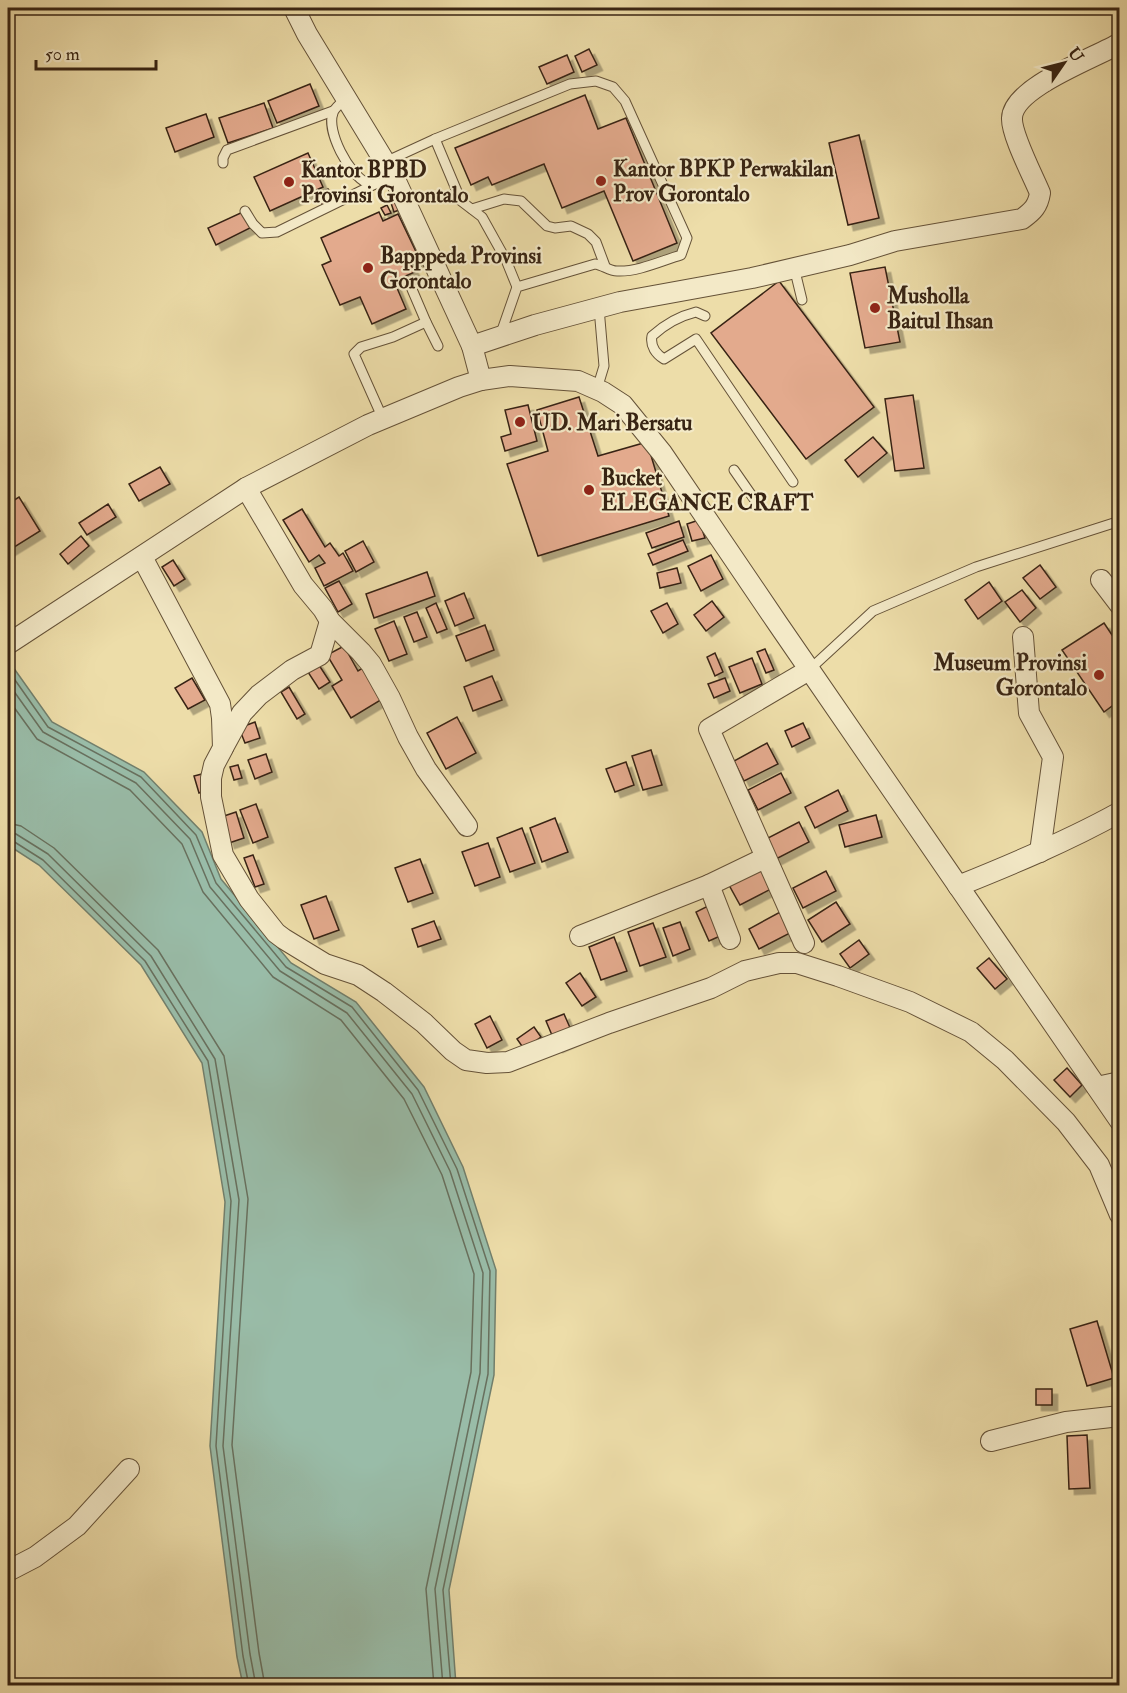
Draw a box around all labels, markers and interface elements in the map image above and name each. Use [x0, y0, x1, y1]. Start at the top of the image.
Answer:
scale bar [36, 33, 156, 71]
north arrow [1034, 33, 1094, 93]
text: 50 m [45, 43, 80, 66]
text: U [1063, 44, 1088, 67]
place label: Kantor BPKP Perwakilan Prov Gorontalo [613, 155, 835, 208]
place label: Kantor BPBD Provinsi Gorontalo [301, 156, 469, 209]
marker: Kantor BPKP Perwakilan Prov Gorontalo [594, 174, 608, 188]
marker: Kantor BPBD Provinsi Gorontalo [282, 175, 296, 189]
place label: Bapppeda Provinsi Gorontalo [380, 242, 542, 295]
marker: Bapppeda Provinsi Gorontalo [361, 261, 375, 275]
place label: Musholla Baitul Ihsan [886, 282, 994, 335]
marker: Musholla Baitul Ihsan [868, 301, 882, 315]
place label: UD. Mari Bersatu [532, 409, 693, 437]
marker: UD. Mari Bersatu [513, 415, 527, 429]
place label: Bucket ELEGANCE CRAFT [601, 464, 814, 517]
marker: Bucket ELEGANCE CRAFT [582, 483, 596, 497]
place label: Museum Provinsi Gorontalo [933, 649, 1087, 702]
marker: Museum Provinsi Gorontalo [1092, 668, 1106, 682]

